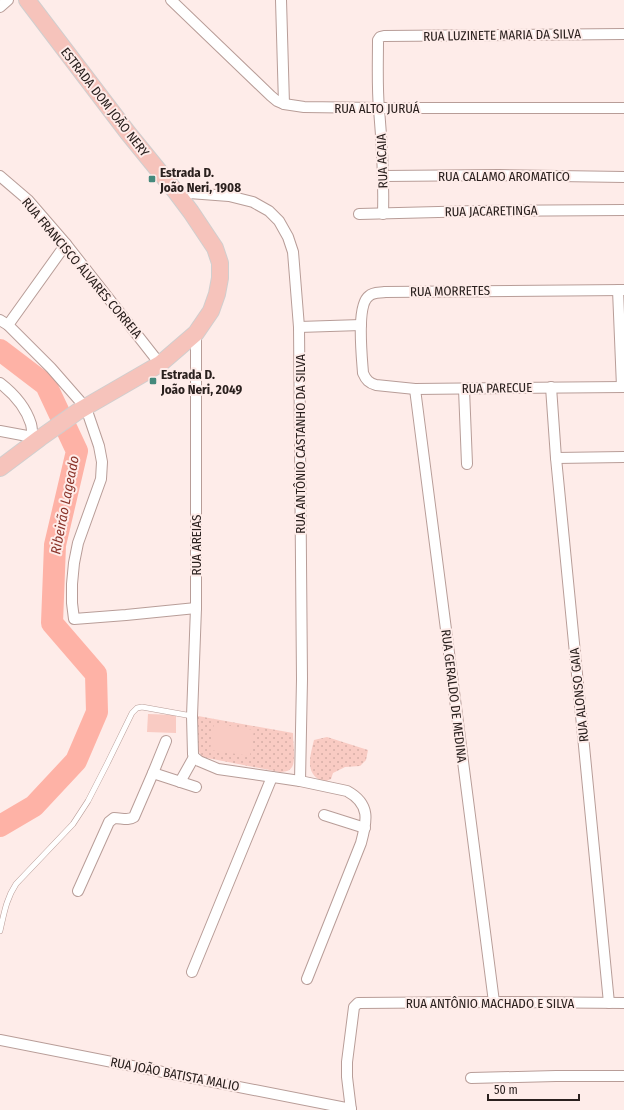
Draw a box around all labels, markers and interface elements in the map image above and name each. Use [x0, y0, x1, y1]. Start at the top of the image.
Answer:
street label: RUA LUZINETE MARIA DA SILVA [423, 26, 581, 44]
street label: ESTRADA DOM JOÃO NERY [58, 45, 152, 160]
street label: RUA ALTO JURUÁ [334, 101, 420, 116]
street label: RUA ACAIA [374, 133, 390, 189]
place label: Estrada D. João Neri, 1908 [159, 165, 241, 195]
street label: RUA CALAMO AROMATICO [438, 169, 570, 184]
marker: Estrada D. João Neri, 1908 [147, 174, 157, 184]
street label: RUA FRANCISCO ÁLVARES CORREIA [19, 195, 145, 341]
street label: RUA JACARETINGA [444, 203, 538, 219]
street label: RUA MORRETES [410, 283, 490, 299]
street label: RUA ANTÔNIO CASTANHO DA SILVA [293, 354, 308, 534]
place label: Estrada D. João Neri, 2049 [160, 367, 242, 397]
marker: Estrada D. João Neri, 2049 [148, 376, 158, 386]
street label: RUA PARECUE [462, 380, 532, 396]
water label: Ribeirão Lageado [47, 454, 83, 556]
street label: RUA AREIAS [189, 514, 204, 576]
street label: RUA GERALDO DE MEDINA [438, 629, 470, 764]
street label: RUA ALONSO GAIA [567, 647, 591, 743]
street label: RUA ANTÔNIO MACHADO E SILVA [406, 996, 574, 1011]
street label: RUA JOÃO BATISTA MALIO [109, 1054, 241, 1094]
scale bar [488, 1076, 579, 1102]
text: 50 m [494, 1083, 518, 1097]

